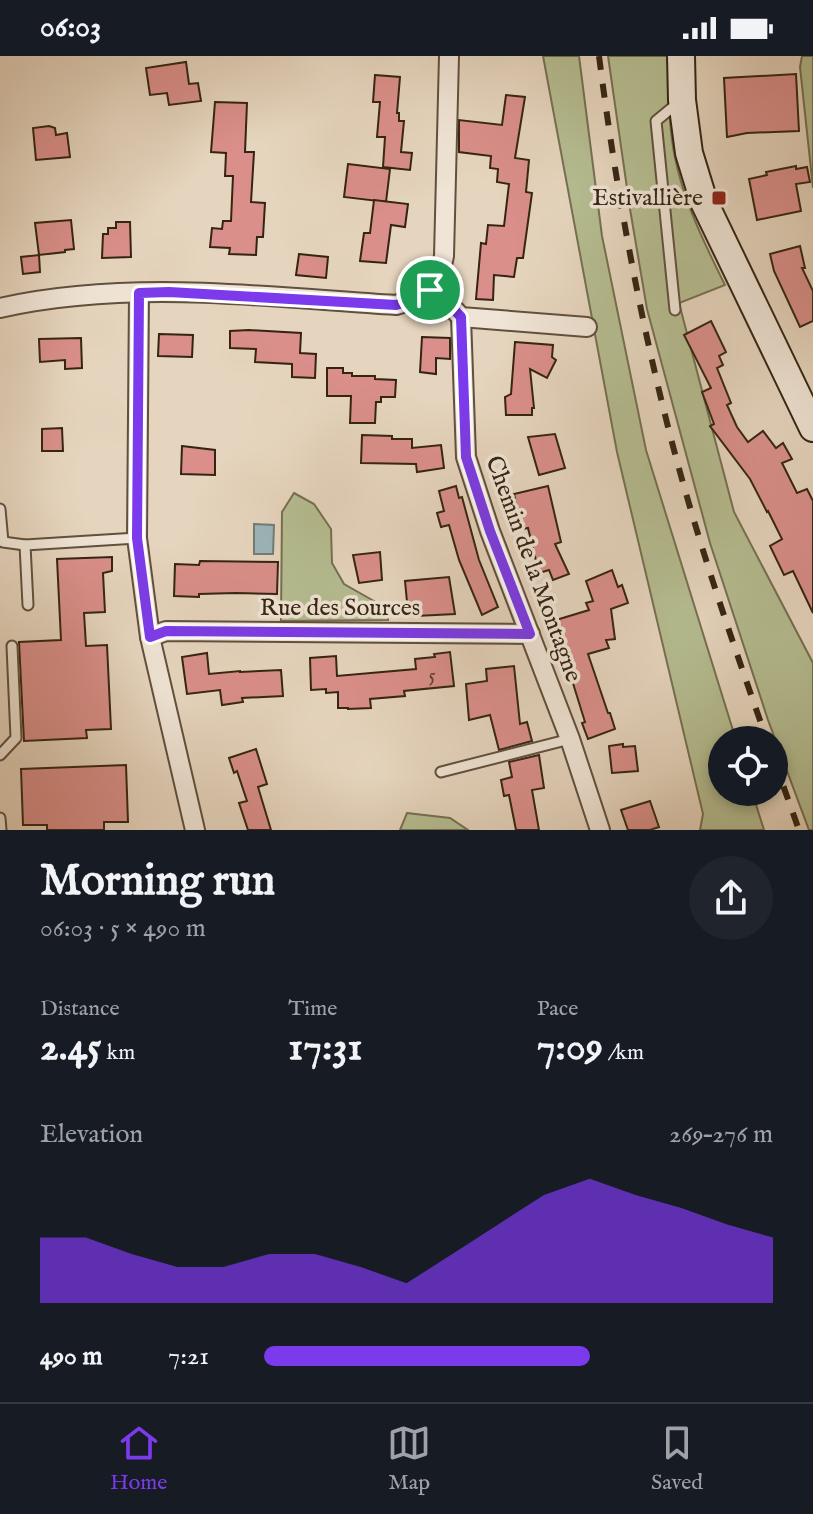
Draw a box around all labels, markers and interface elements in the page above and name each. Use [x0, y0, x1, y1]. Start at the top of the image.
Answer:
text: 06:03 [40, 9, 101, 47]
place label: Estivallière [592, 183, 703, 214]
marker: Estivallière [710, 189, 728, 207]
pin [396, 256, 464, 324]
icon: arrive [408, 268, 452, 312]
street label: Chemin de la Montagne [478, 452, 588, 686]
street label: Rue des Sources [260, 593, 420, 624]
house number: 5 [428, 663, 436, 688]
map controls [708, 726, 788, 806]
button: locate [708, 726, 788, 806]
text: Morning run [40, 854, 275, 910]
button: share [689, 856, 773, 940]
text: 06:03 · 5 × 490 m [40, 912, 206, 945]
text: Distance [40, 995, 120, 1023]
text: Time [288, 995, 337, 1023]
text: Pace [537, 995, 578, 1023]
text: 2.45 [40, 1023, 102, 1074]
text: 17:31 [288, 1023, 362, 1074]
text: 7:09 [537, 1023, 603, 1074]
text: km [102, 1039, 135, 1067]
text: /km [603, 1039, 644, 1067]
text: Elevation [40, 1118, 143, 1151]
text: 269–276 m [669, 1118, 773, 1151]
text: 490 m [40, 1340, 103, 1373]
text: 7:21 [168, 1340, 209, 1373]
tab: Home [110, 1421, 167, 1497]
tab: Map [387, 1421, 431, 1497]
tab: Saved [651, 1421, 703, 1497]

